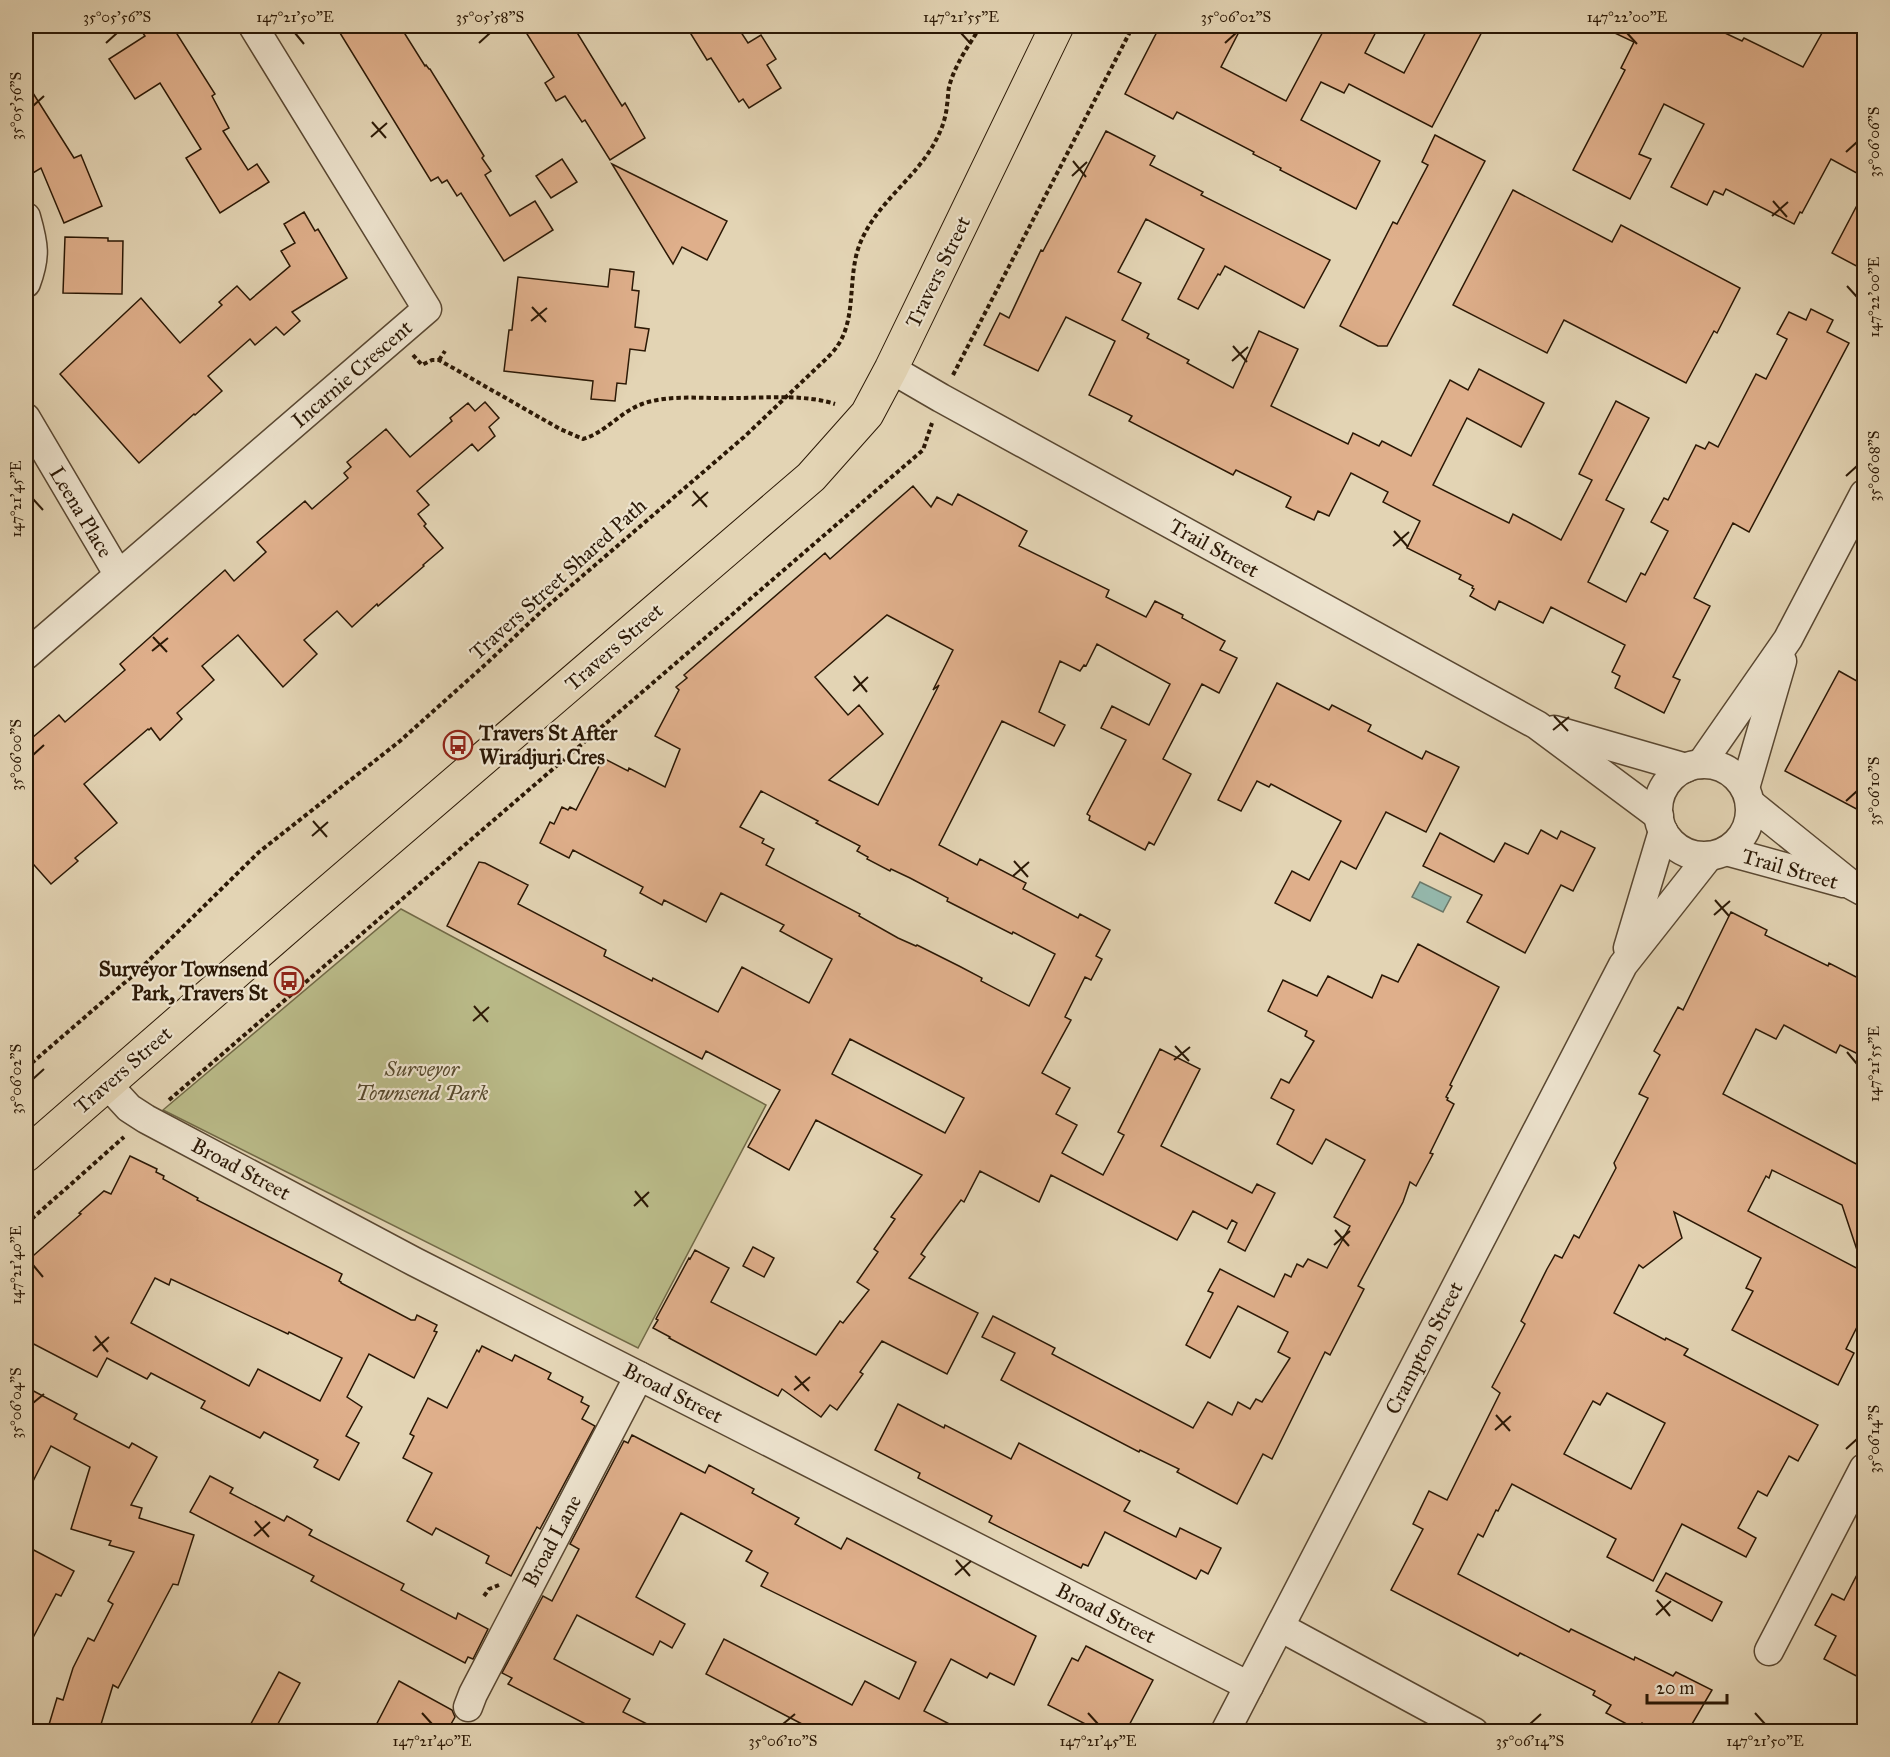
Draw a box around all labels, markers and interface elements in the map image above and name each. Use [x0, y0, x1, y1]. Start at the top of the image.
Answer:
text: 35°05'56"S [83, 8, 151, 26]
text: 147°21'50"E [256, 8, 334, 26]
text: 35°05'58"S [456, 8, 524, 26]
text: 147°21'55"E [923, 8, 999, 26]
text: 35°06'02"S [1201, 8, 1271, 26]
text: 147°22'00"E [1587, 8, 1668, 26]
text: 35°05'56"S [7, 72, 25, 140]
text: 35°06'06"S [1865, 107, 1883, 177]
street label: Travers Street [900, 211, 977, 332]
text: 147°22'00"E [1865, 256, 1883, 337]
street label: Incarnie Crescent [286, 314, 418, 433]
text: 35°06'08"S [1865, 431, 1883, 501]
text: 147°21'45"E [7, 460, 25, 538]
street label: Leena Place [44, 462, 119, 563]
street label: Travers Street Shared Path [464, 493, 652, 665]
street label: Trail Street [1164, 513, 1264, 584]
street label: Travers Street [560, 598, 668, 696]
text: 35°06'00"S [7, 719, 25, 791]
place label: Travers St After Wiradjuri Cres [478, 720, 619, 770]
bus stop icon: Travers St After Wiradjuri Cres [442, 729, 474, 761]
text: 35°06'10"S [1865, 757, 1883, 825]
street label: Trail Street [1739, 843, 1842, 895]
place label: Surveyor Townsend Park, Travers St [99, 956, 269, 1006]
bus stop icon: Surveyor Townsend Park, Travers St [273, 965, 305, 997]
street label: Travers Street [69, 1020, 178, 1120]
text: 147°21'55"E [1865, 1026, 1883, 1102]
text: 35°06'02"S [7, 1044, 25, 1114]
park label: Surveyor Townsend Park [356, 1056, 489, 1106]
street label: Broad Street [187, 1132, 295, 1206]
text: 147°21'40"E [7, 1225, 25, 1304]
street label: Crampton Street [1379, 1277, 1469, 1419]
street label: Broad Street [619, 1357, 728, 1429]
text: 35°06'04"S [7, 1367, 25, 1439]
text: 35°06'14"S [1865, 1405, 1883, 1473]
street label: Broad Lane [517, 1490, 587, 1592]
street label: Broad Street [1052, 1577, 1161, 1649]
scale bar [1647, 1667, 1726, 1705]
text: 20 m [1656, 1677, 1694, 1699]
text: 147°21'40"E [393, 1732, 472, 1750]
text: 35°06'10"S [749, 1732, 817, 1750]
text: 147°21'45"E [1059, 1732, 1137, 1750]
text: 35°06'14"S [1496, 1732, 1564, 1750]
text: 147°21'50"E [1726, 1732, 1804, 1750]

